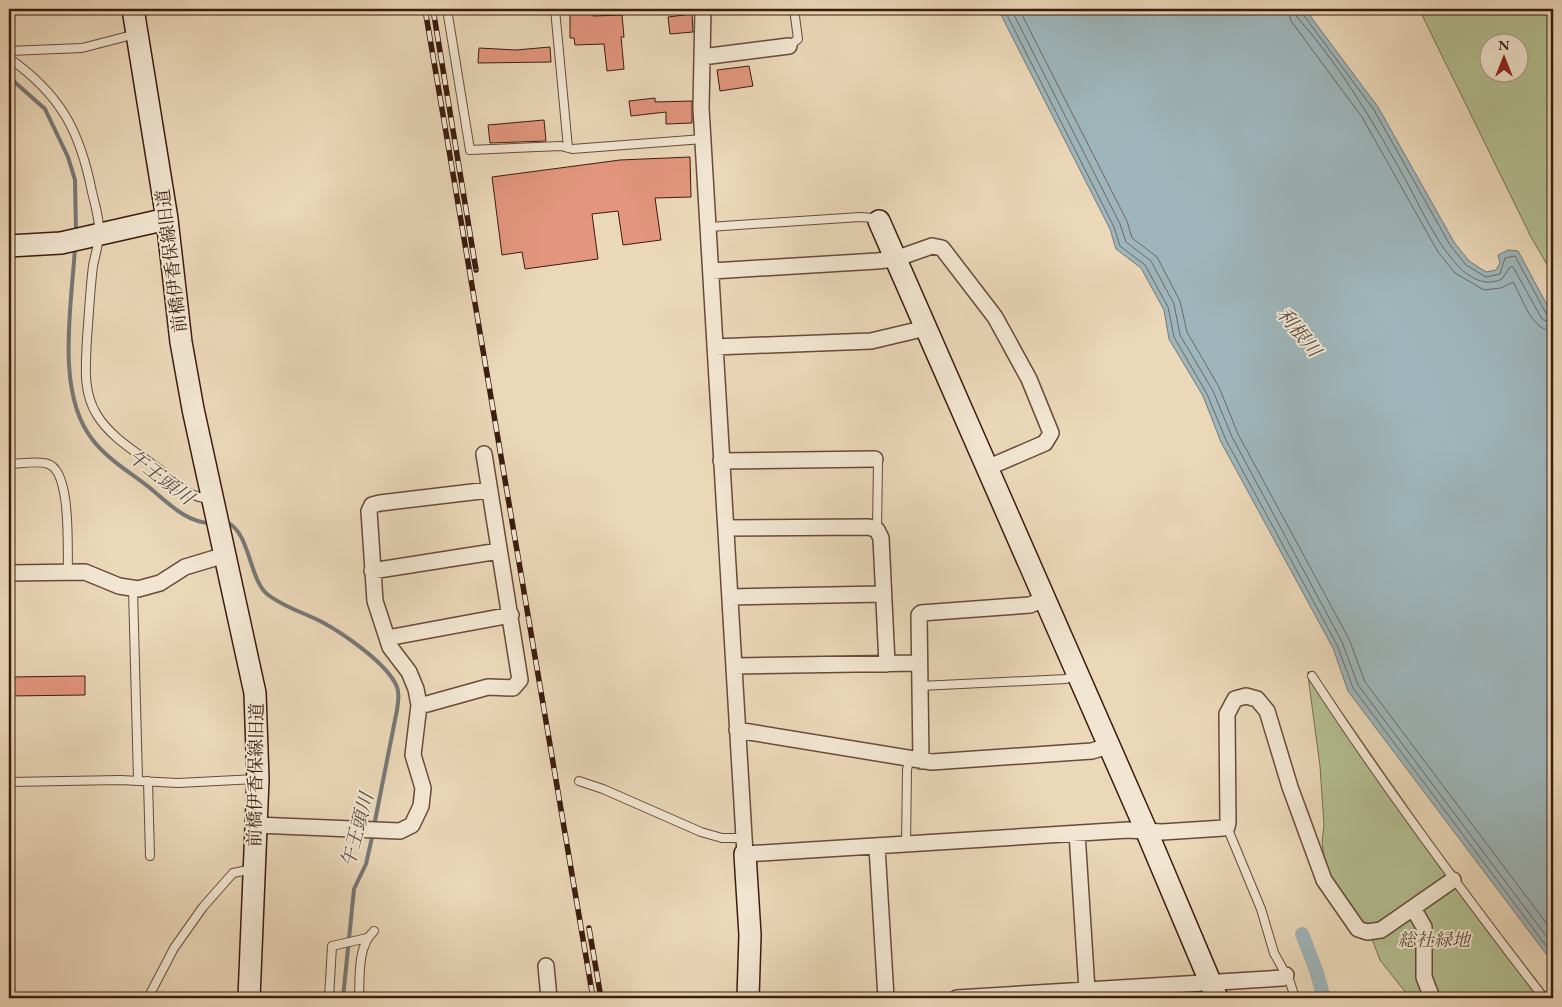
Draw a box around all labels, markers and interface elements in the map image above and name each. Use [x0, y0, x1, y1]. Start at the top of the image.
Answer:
north arrow [1480, 32, 1530, 82]
text: N [1498, 36, 1510, 54]
street label: 前橋伊香保線旧道 [151, 188, 191, 334]
water label: 利根川 [1271, 302, 1328, 364]
water label: 午王頭川 [123, 444, 200, 511]
street label: 前橋伊香保線旧道 [242, 703, 268, 847]
water label: 午王頭川 [335, 788, 379, 870]
park label: 総社緑地 [1398, 928, 1472, 951]

